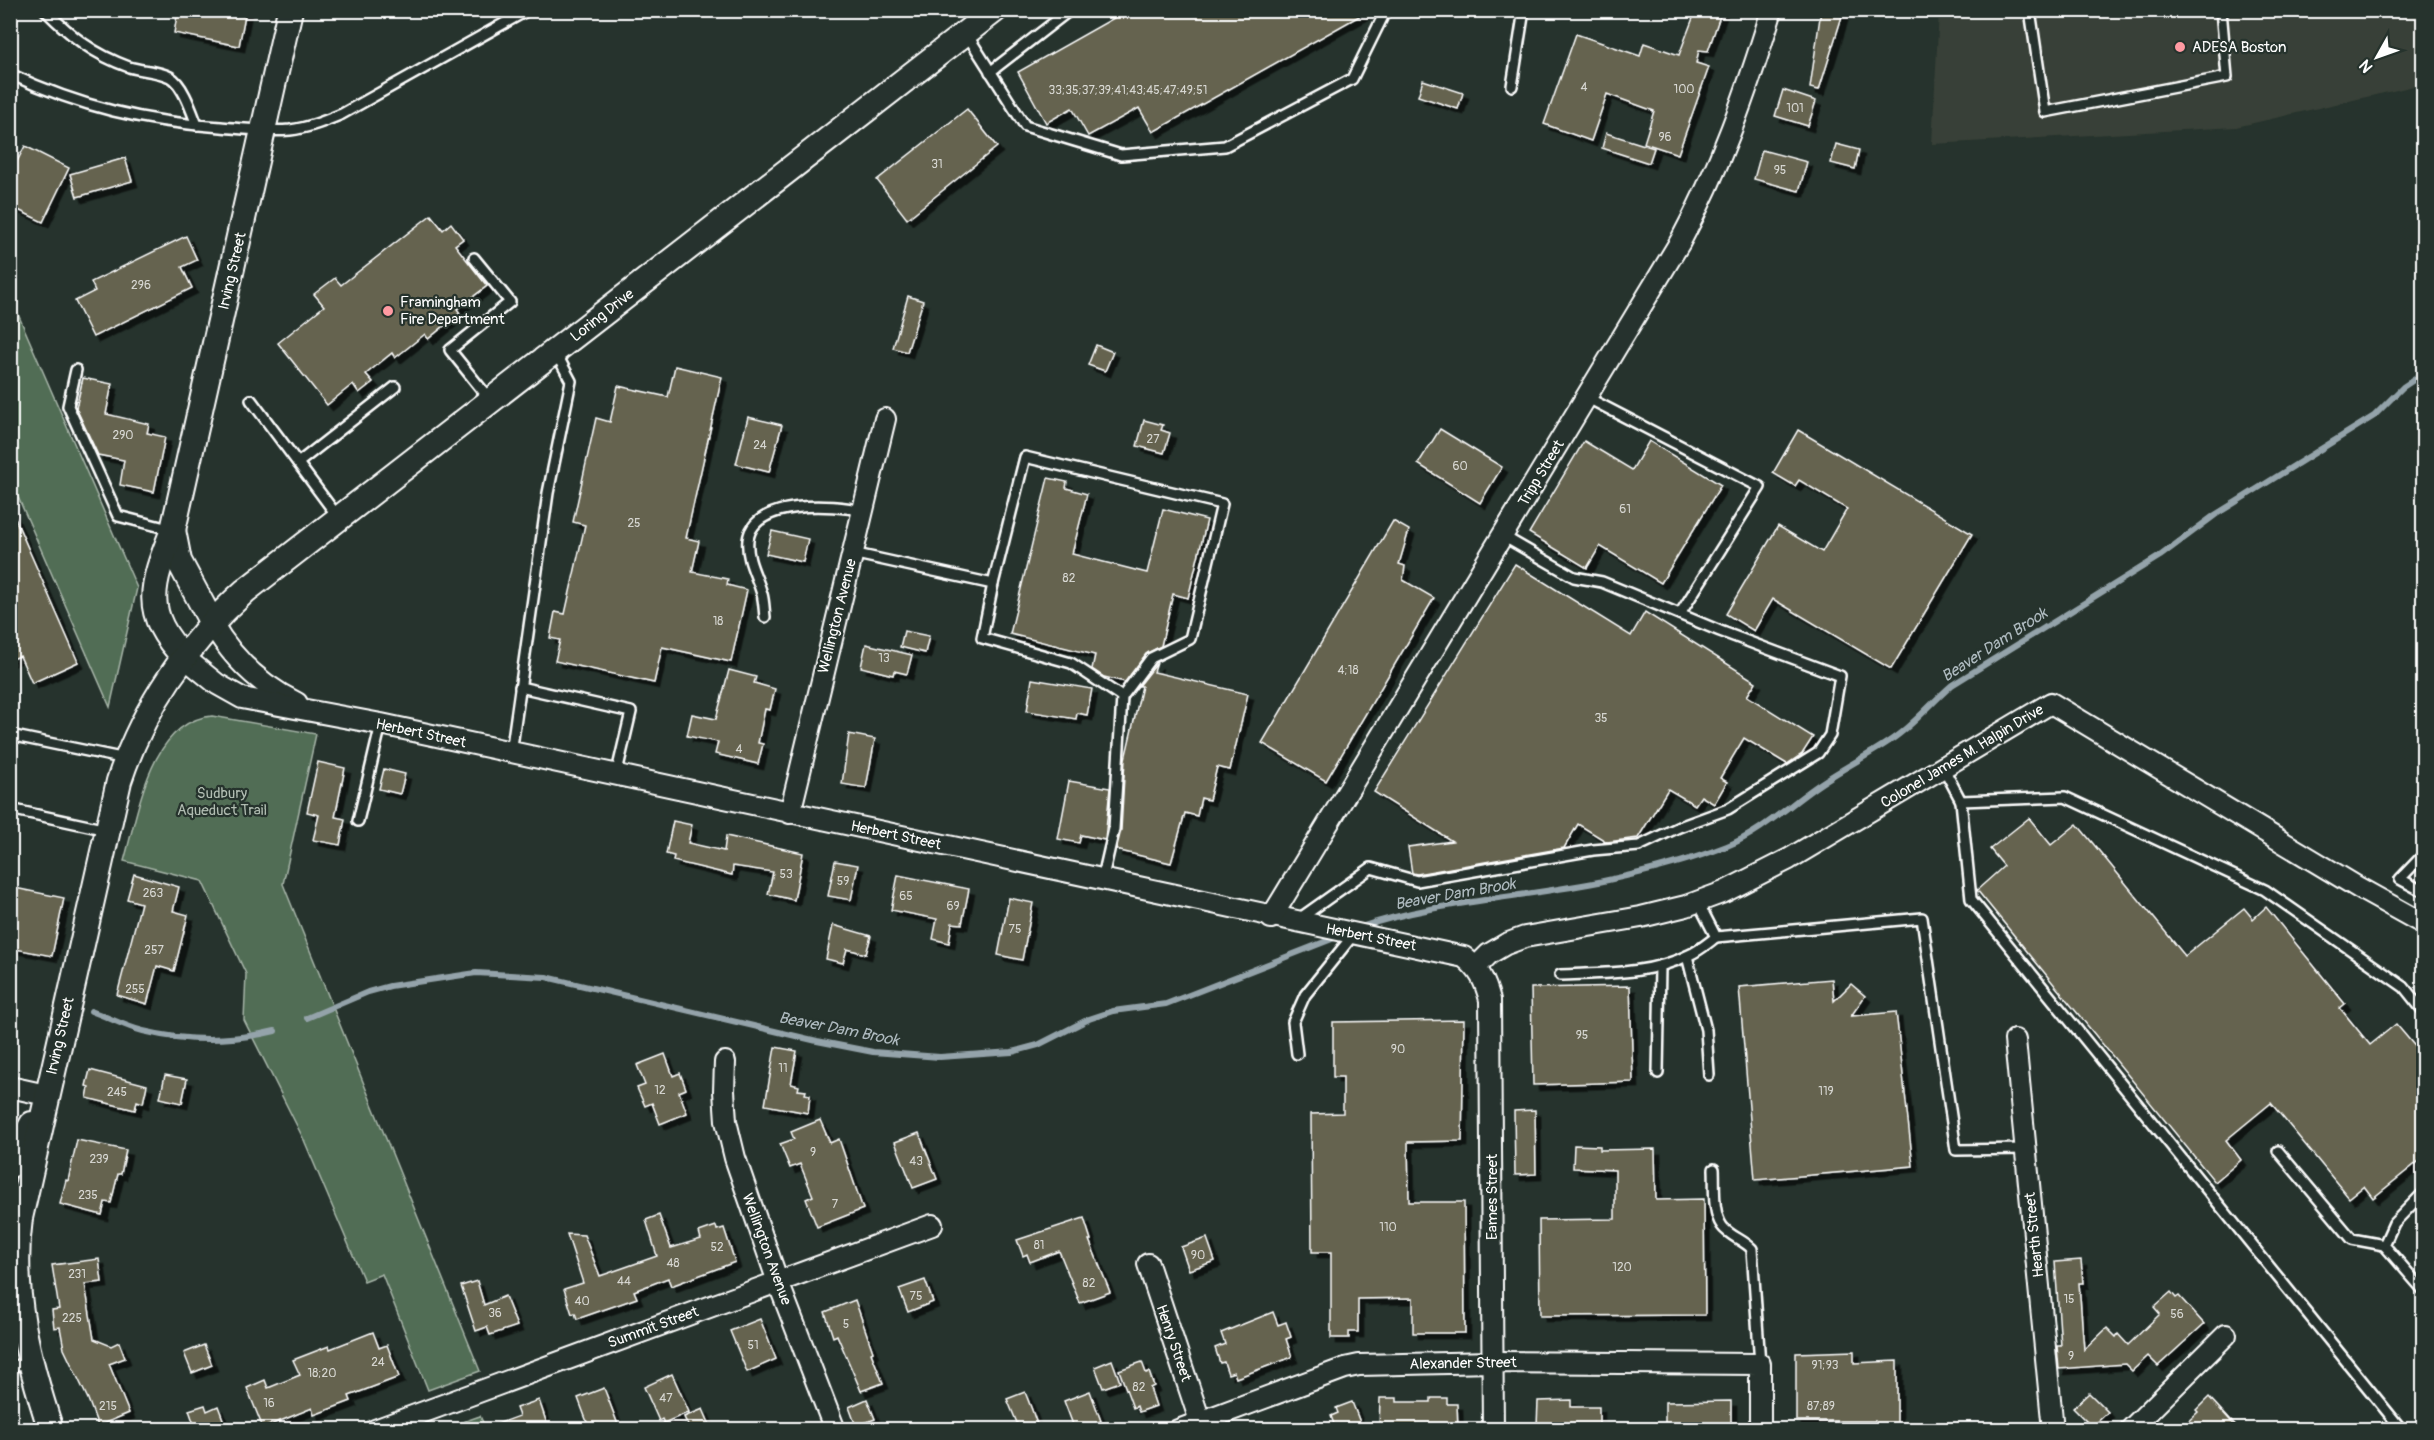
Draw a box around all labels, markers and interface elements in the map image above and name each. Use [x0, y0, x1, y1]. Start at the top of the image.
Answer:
north arrow [2347, 27, 2407, 87]
place label: ADESA Boston [2192, 38, 2286, 57]
marker: ADESA Boston [2173, 40, 2187, 54]
text: N [2355, 55, 2377, 77]
house number: 4 [1581, 80, 1588, 95]
house number: 100 [1673, 82, 1695, 97]
house number: 33;35;37;39;41;43;45;47;49;51 [1049, 83, 1207, 98]
house number: 101 [1786, 101, 1804, 116]
house number: 96 [1658, 130, 1672, 145]
house number: 31 [931, 157, 943, 172]
house number: 95 [1774, 163, 1786, 178]
street label: Irving Street [214, 230, 251, 312]
house number: 296 [131, 278, 151, 293]
street label: Loring Drive [567, 284, 638, 346]
place label: Framingham Fire Department [400, 293, 505, 329]
marker: Framingham Fire Department [381, 304, 395, 318]
house number: 290 [112, 428, 134, 443]
house number: 27 [1146, 432, 1160, 447]
street label: Tripp Street [1514, 436, 1569, 510]
house number: 24 [753, 438, 767, 453]
house number: 60 [1452, 459, 1468, 474]
house number: 61 [1619, 502, 1631, 517]
house number: 25 [627, 516, 641, 531]
street label: Wellington Avenue [814, 556, 861, 676]
house number: 82 [1063, 571, 1076, 586]
water label: Beaver Dam Brook [1938, 602, 2052, 686]
house number: 18 [713, 614, 723, 629]
house number: 13 [878, 651, 890, 666]
house number: 4;18 [1337, 663, 1359, 678]
street label: Colonel James M. Halpin Drive [1877, 700, 2048, 813]
house number: 35 [1594, 711, 1608, 726]
street label: Herbert Street [374, 715, 469, 753]
house number: 4 [736, 742, 743, 757]
park label: Sudbury Aqueduct Trail [177, 784, 267, 820]
street label: Herbert Street [849, 817, 944, 855]
house number: 53 [779, 867, 793, 882]
water label: Beaver Dam Brook [1393, 873, 1518, 914]
house number: 59 [837, 874, 849, 889]
house number: 263 [143, 886, 163, 901]
house number: 65 [899, 889, 913, 904]
house number: 69 [946, 899, 960, 914]
street label: Herbert Street [1324, 919, 1419, 956]
house number: 75 [1009, 922, 1021, 937]
house number: 257 [144, 943, 164, 958]
house number: 255 [125, 982, 145, 997]
street label: Irving Street [42, 995, 79, 1077]
water label: Beaver Dam Brook [777, 1008, 902, 1051]
house number: 95 [1576, 1028, 1588, 1043]
house number: 90 [1391, 1042, 1405, 1057]
house number: 11 [778, 1061, 788, 1076]
house number: 12 [654, 1083, 666, 1098]
house number: 119 [1818, 1084, 1834, 1099]
house number: 245 [107, 1085, 127, 1100]
house number: 9 [810, 1145, 816, 1160]
house number: 239 [89, 1152, 109, 1167]
street label: Eames Street [1483, 1153, 1502, 1240]
house number: 43 [909, 1154, 923, 1169]
house number: 235 [78, 1188, 98, 1203]
street label: Hearth Street [2020, 1190, 2048, 1279]
street label: Wellington Avenue [737, 1191, 796, 1308]
house number: 7 [832, 1197, 839, 1212]
house number: 110 [1379, 1220, 1397, 1235]
house number: 81 [1034, 1238, 1044, 1253]
house number: 52 [710, 1240, 724, 1255]
house number: 90 [1191, 1248, 1205, 1263]
house number: 48 [666, 1256, 680, 1271]
house number: 120 [1612, 1260, 1632, 1275]
house number: 231 [68, 1267, 86, 1282]
house number: 44 [617, 1274, 631, 1289]
house number: 82 [1083, 1276, 1096, 1291]
house number: 75 [910, 1289, 922, 1304]
house number: 15 [2063, 1292, 2075, 1307]
house number: 40 [574, 1294, 590, 1309]
street label: Summit Street [605, 1302, 702, 1353]
street label: Henry Street [1151, 1302, 1196, 1385]
house number: 36 [488, 1306, 502, 1321]
house number: 56 [2170, 1307, 2184, 1322]
house number: 225 [62, 1311, 82, 1326]
house number: 5 [843, 1317, 849, 1332]
house number: 51 [747, 1338, 759, 1353]
house number: 9 [2068, 1349, 2074, 1364]
street label: Alexander Street [1409, 1353, 1518, 1374]
house number: 24 [371, 1355, 385, 1370]
house number: 91;93 [1811, 1358, 1839, 1373]
house number: 18;20 [308, 1366, 336, 1381]
house number: 82 [1133, 1380, 1146, 1395]
house number: 47 [659, 1391, 673, 1406]
house number: 16 [263, 1396, 275, 1411]
house number: 215 [99, 1399, 117, 1414]
house number: 87;89 [1807, 1399, 1835, 1414]

